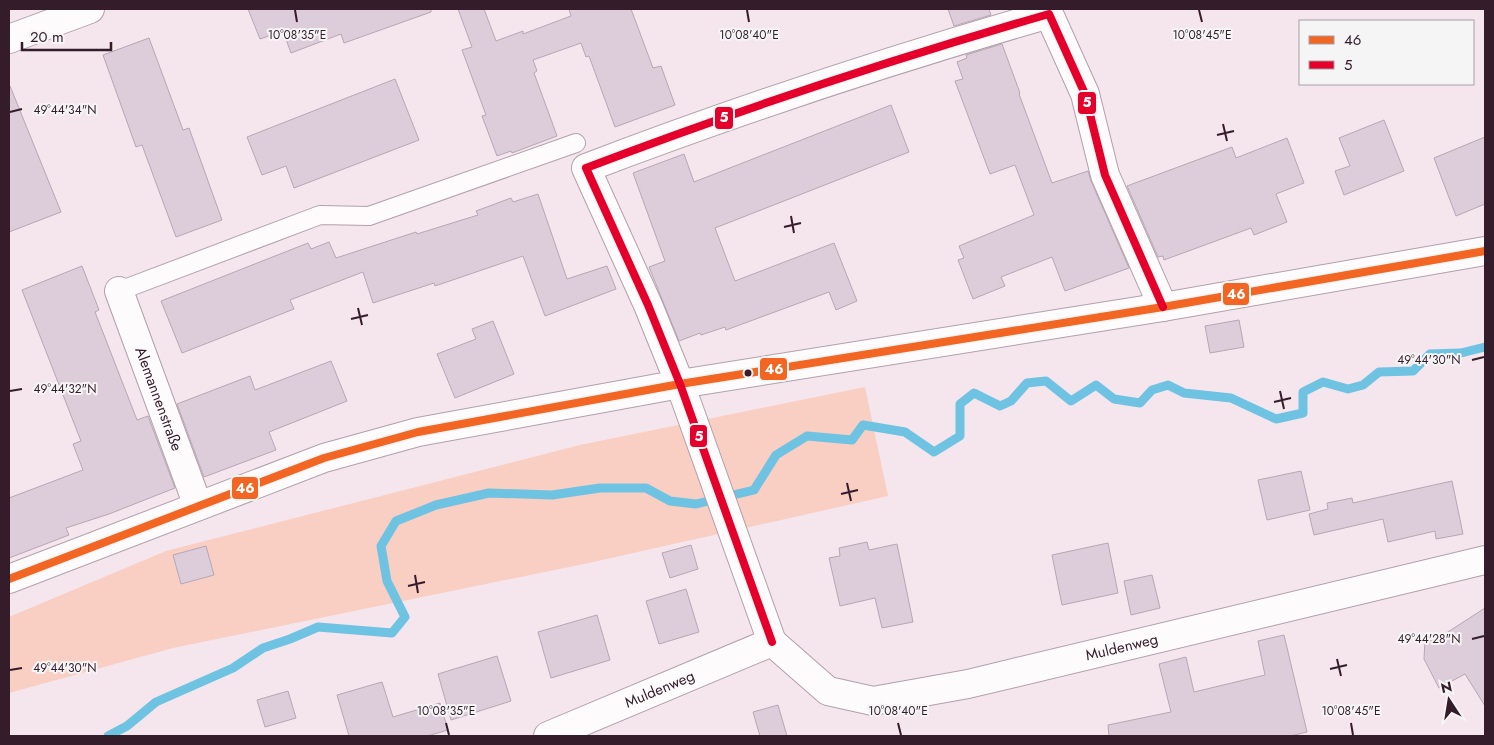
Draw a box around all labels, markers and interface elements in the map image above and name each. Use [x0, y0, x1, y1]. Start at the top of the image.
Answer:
scale bar [22, 20, 111, 52]
legend [1299, 20, 1474, 85]
text: 20 m [30, 26, 64, 48]
text: 10°08'35"E [268, 26, 326, 44]
text: 10°08'40"E [719, 26, 779, 44]
text: 10°08'45"E [1172, 26, 1232, 44]
text: 46 [1344, 29, 1361, 51]
text: 5 [1344, 54, 1352, 76]
line badge: 5 [1077, 91, 1097, 115]
text: 5 [1082, 92, 1092, 112]
text: 49°44'34"N [33, 101, 97, 119]
line badge: 5 [714, 106, 734, 130]
text: 5 [719, 107, 729, 127]
line badge: 46 [1222, 282, 1250, 306]
text: 46 [1226, 284, 1246, 304]
street label: Alemannenstraße [129, 344, 188, 454]
text: 49°44'30"N [1397, 351, 1461, 369]
line badge: 46 [759, 357, 788, 381]
text: 46 [764, 359, 784, 379]
unlabelled marker [743, 368, 753, 378]
text: 49°44'32"N [34, 380, 96, 398]
line badge: 5 [689, 424, 708, 448]
text: 5 [694, 426, 704, 446]
line badge: 46 [231, 476, 259, 500]
text: 46 [235, 478, 255, 498]
street label: Muldenweg [1083, 628, 1160, 666]
text: 49°44'28"N [1398, 630, 1460, 648]
text: 49°44'30"N [33, 659, 97, 677]
street label: Muldenweg [621, 665, 698, 714]
north arrow [1424, 675, 1474, 725]
text: N [1439, 676, 1454, 698]
text: 10°08'35"E [417, 702, 475, 720]
text: 10°08'40"E [868, 702, 928, 720]
text: 10°08'45"E [1321, 702, 1381, 720]

